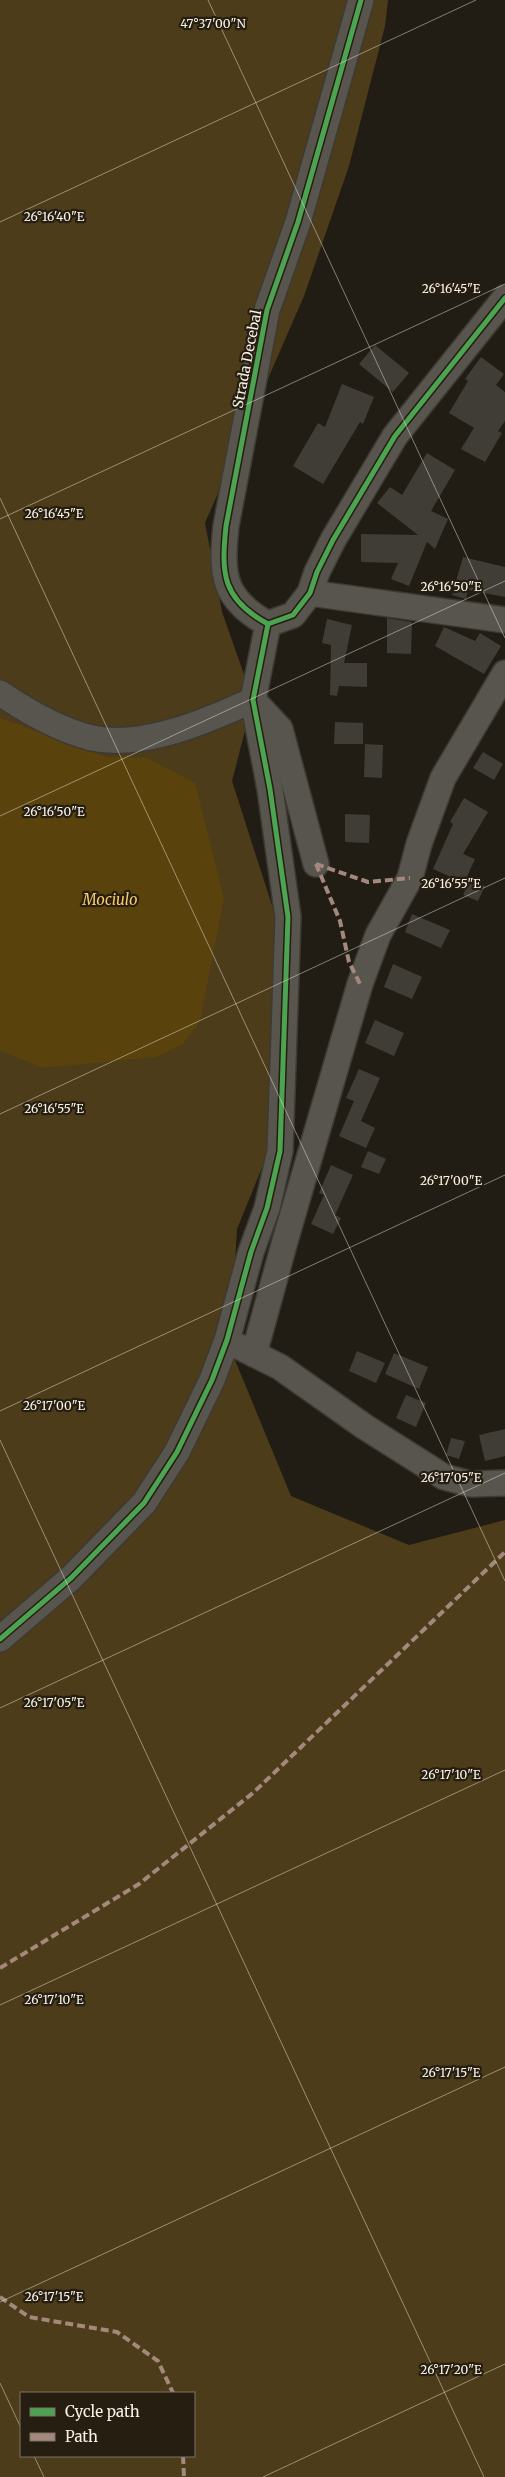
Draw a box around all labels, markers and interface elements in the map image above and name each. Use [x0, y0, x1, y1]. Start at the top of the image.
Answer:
text: 47°37'00"N [180, 16, 246, 31]
text: 26°16'40"E [24, 209, 85, 224]
text: 26°16'45"E [422, 281, 481, 296]
street label: Strada Decebal [229, 308, 265, 410]
text: 26°16'45"E [25, 506, 84, 521]
text: 26°16'50"E [420, 579, 482, 594]
text: 26°16'50"E [23, 804, 85, 819]
text: 26°16'55"E [421, 876, 481, 891]
water label: Mociulo [81, 890, 138, 909]
text: 26°16'55"E [24, 1101, 84, 1116]
text: 26°17'00"E [420, 1173, 482, 1188]
text: 26°17'00"E [23, 1398, 85, 1413]
text: 26°17'05"E [421, 1470, 482, 1485]
text: 26°17'05"E [24, 1695, 85, 1710]
text: 26°17'10"E [421, 1767, 481, 1782]
text: 26°17'10"E [24, 1992, 84, 2007]
text: 26°17'15"E [422, 2065, 481, 2080]
text: 26°17'15"E [25, 2289, 84, 2304]
text: 26°17'20"E [420, 2362, 482, 2377]
legend [20, 2392, 195, 2457]
text: Cycle path [65, 2402, 140, 2421]
text: Path [65, 2427, 98, 2446]

